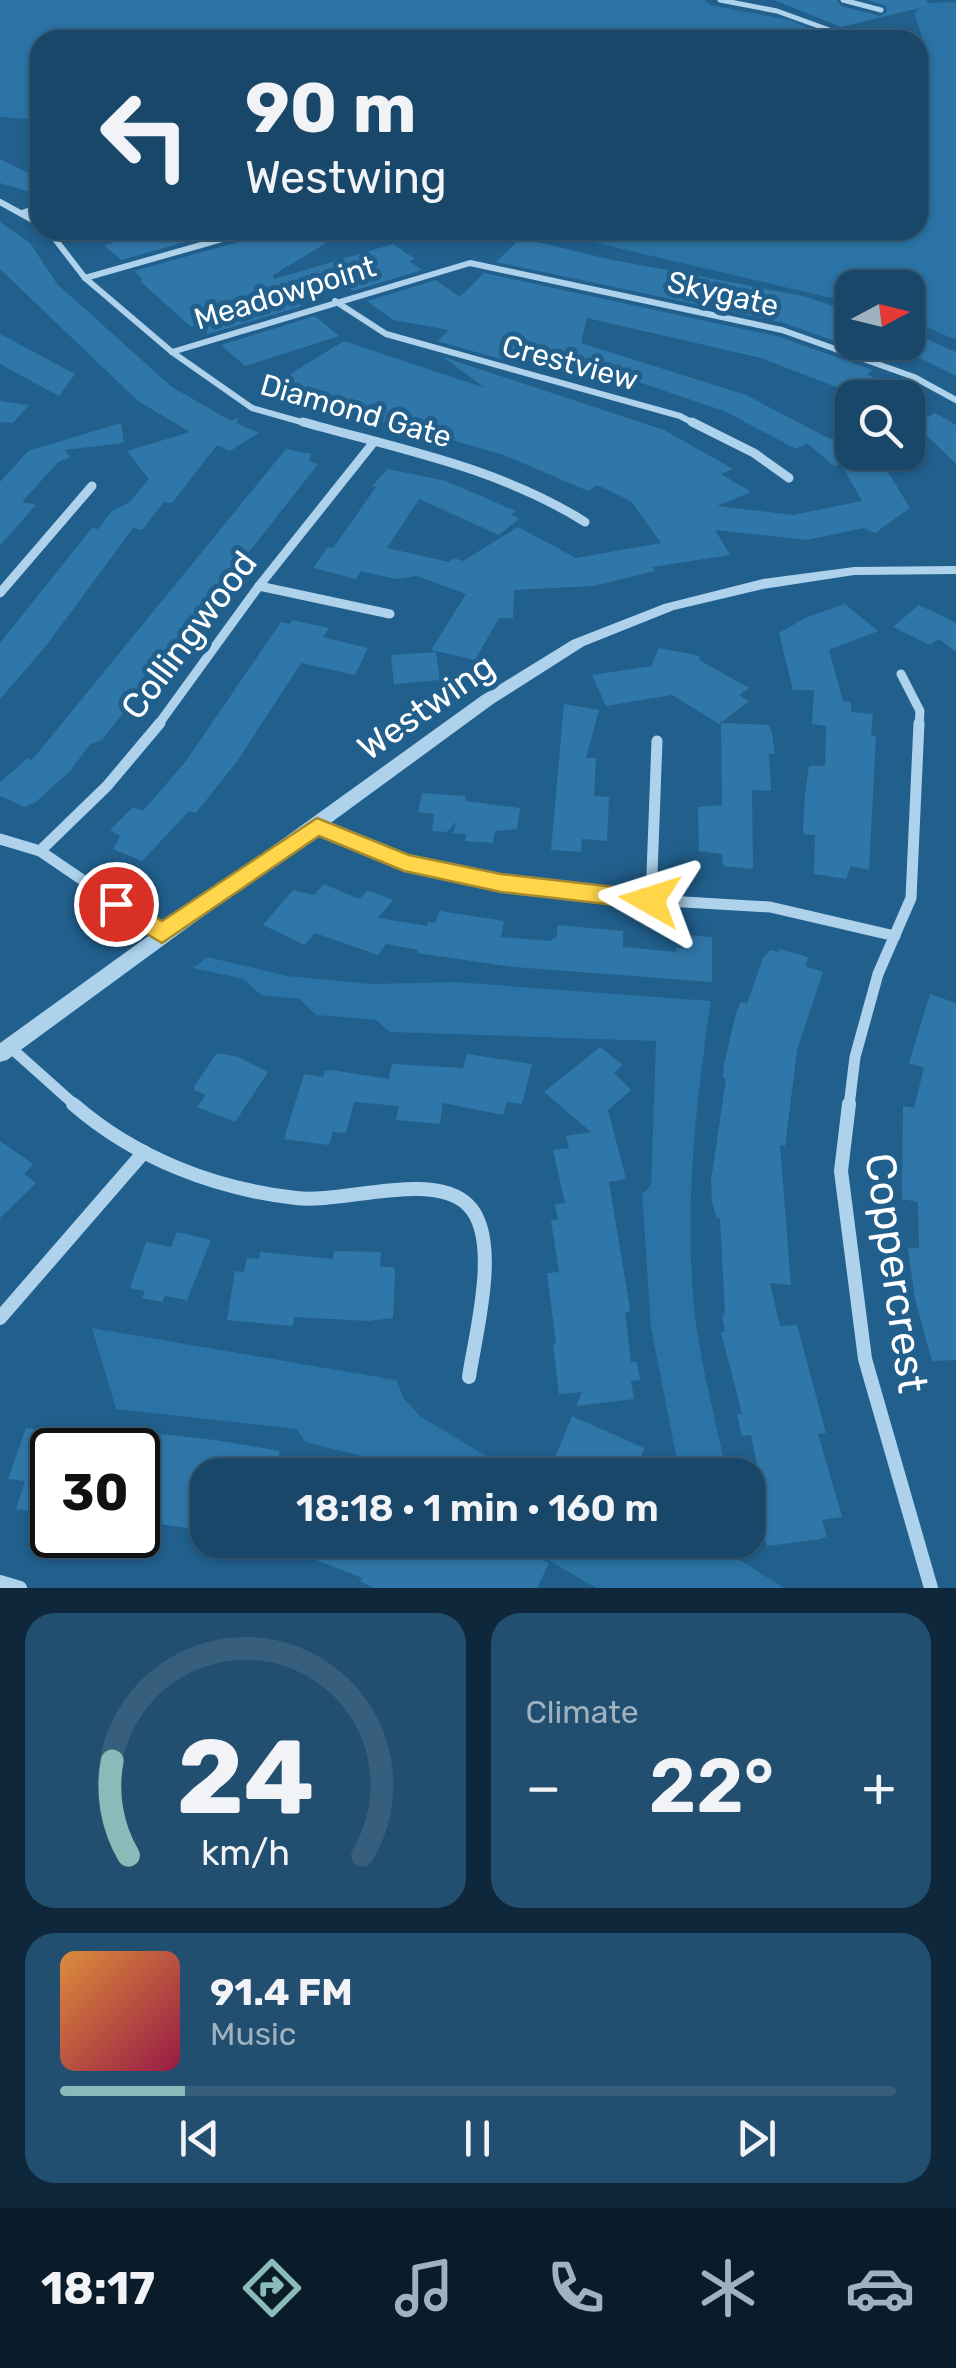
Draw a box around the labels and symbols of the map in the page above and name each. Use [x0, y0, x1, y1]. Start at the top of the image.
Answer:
street label: Meadowpoint [190, 248, 380, 338]
street label: Skygate [664, 264, 782, 324]
north arrow [835, 270, 925, 360]
street label: Crestview [498, 328, 642, 398]
street label: Diamond Gate [256, 367, 456, 455]
street label: Collingwood [112, 543, 266, 727]
street label: Westwing [350, 645, 502, 769]
position arrow [598, 848, 702, 952]
pin [74, 862, 159, 947]
street label: Coppercrest [854, 1150, 938, 1396]
speed limit sign: 30 [30, 1428, 160, 1558]

